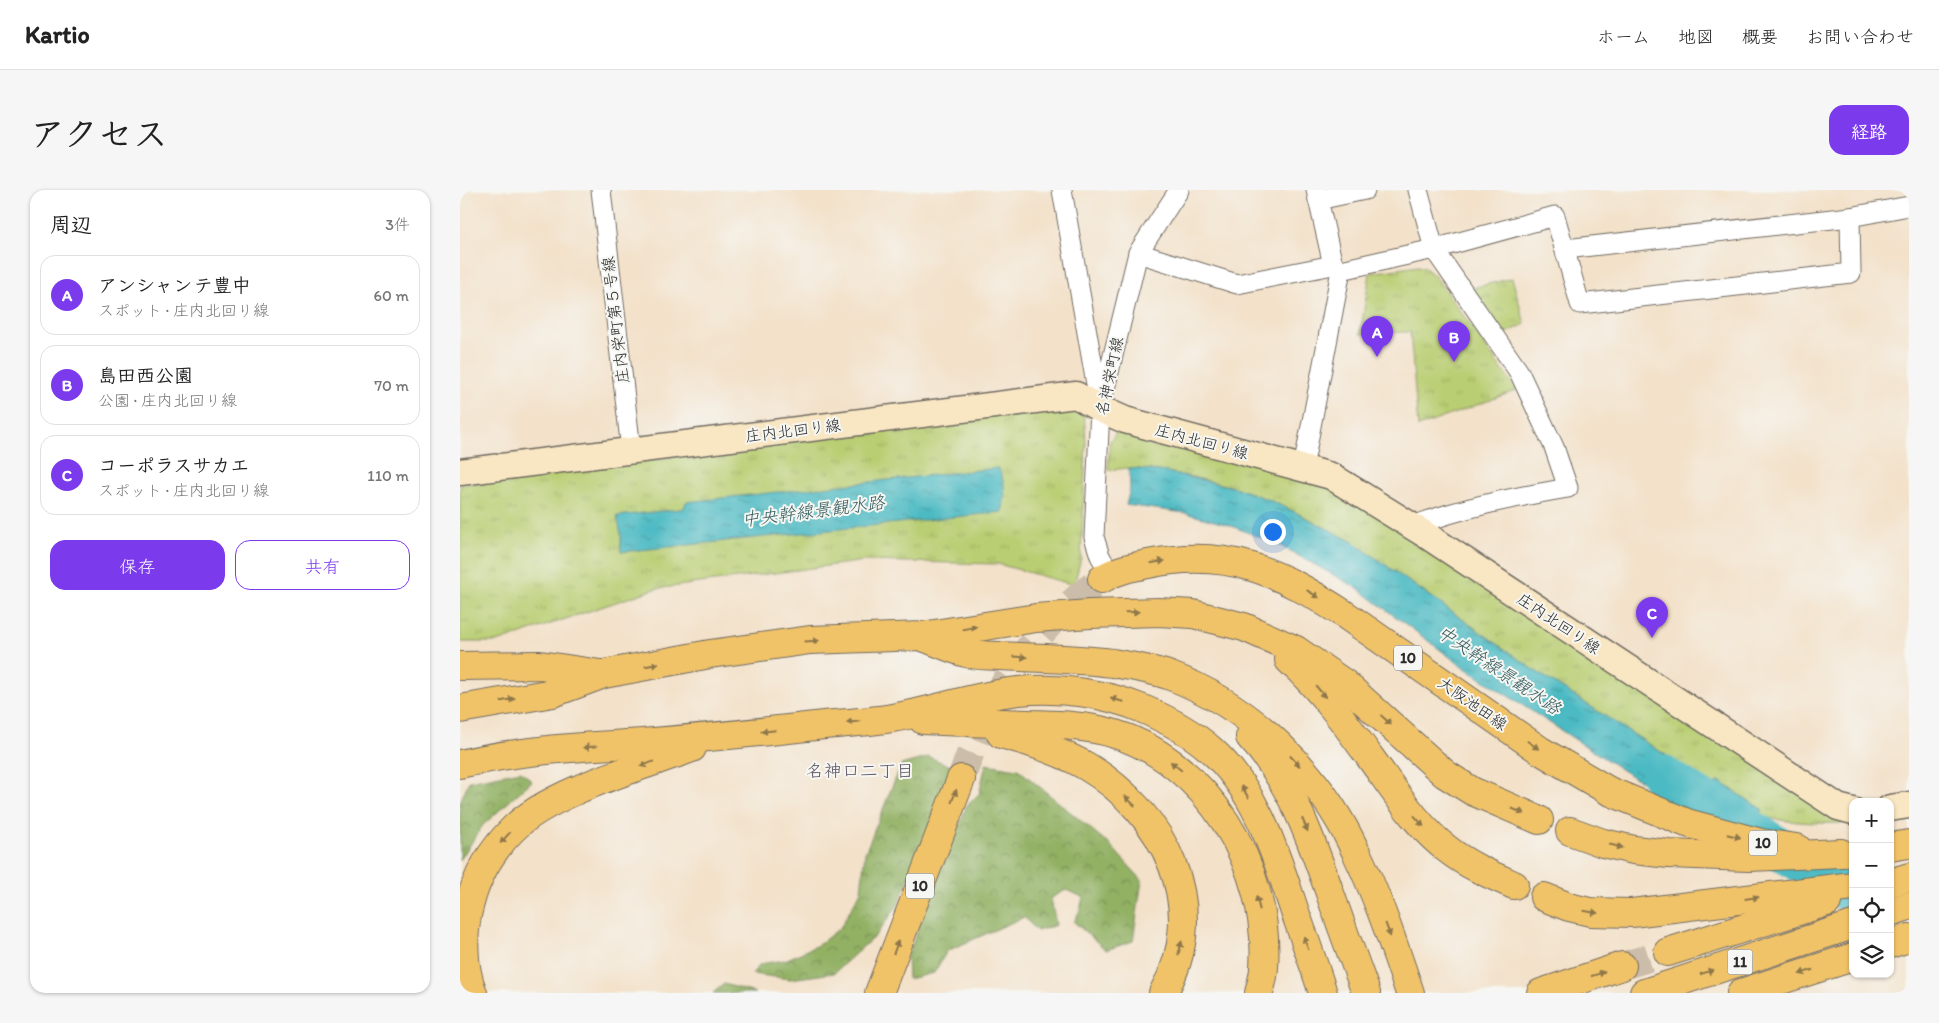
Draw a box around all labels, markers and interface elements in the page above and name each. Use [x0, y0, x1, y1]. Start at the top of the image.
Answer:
text: Kartio [25, 20, 90, 49]
text: ホーム [1597, 26, 1650, 48]
text: 地図 [1678, 26, 1714, 48]
text: 概要 [1742, 26, 1778, 48]
text: お問い合わせ [1806, 26, 1914, 48]
button: 経路 [1829, 105, 1909, 155]
text: アクセス [30, 113, 168, 155]
text: 周辺 [50, 212, 92, 237]
text: 3件 [385, 215, 410, 234]
street label: 庄内栄町第５号線 [598, 255, 633, 385]
text: アンシャンテ豊中 [98, 274, 251, 297]
text: A [62, 286, 72, 305]
text: 60 m [374, 286, 409, 305]
text: スポット · 庄内北回り線 [98, 301, 269, 320]
pin: A [1361, 316, 1393, 357]
pin: B [1438, 321, 1470, 362]
street label: 名神栄町線 [1092, 335, 1127, 417]
text: 島田西公園 [98, 364, 193, 387]
text: B [62, 376, 72, 395]
text: 70 m [374, 376, 409, 395]
text: 公園 · 庄内北回り線 [98, 391, 237, 410]
street label: 庄内北回り線 [744, 415, 842, 446]
street label: 庄内北回り線 [1153, 420, 1251, 463]
text: コーポラスサカエ [98, 454, 249, 477]
text: C [62, 466, 72, 485]
text: 110 m [367, 466, 409, 485]
text: スポット · 庄内北回り線 [98, 481, 269, 500]
water label: 中央幹線景観水路 [740, 491, 887, 531]
your location [1260, 519, 1286, 545]
button: 保存 [50, 540, 225, 590]
button: 共有 [235, 540, 410, 590]
one-way arrow [1150, 557, 1166, 565]
street label: 庄内北回り線 [1514, 589, 1604, 658]
one-way arrow [1306, 590, 1319, 599]
pin: C [1636, 597, 1668, 638]
one-way arrow [1124, 608, 1140, 616]
water label: 中央幹線景観水路 [1433, 621, 1566, 720]
one-way arrow [962, 624, 978, 632]
one-way arrow [804, 636, 820, 644]
road number: 10 [1394, 646, 1422, 670]
one-way arrow [1012, 653, 1028, 661]
one-way arrow [644, 661, 660, 669]
street label: 大阪池田線 [1434, 673, 1511, 734]
one-way arrow [1315, 686, 1326, 699]
one-way arrow [500, 696, 516, 704]
one-way arrow [1109, 696, 1124, 704]
one-way arrow [1380, 714, 1392, 726]
one-way arrow [845, 718, 861, 726]
one-way arrow [760, 727, 776, 735]
one-way arrow [1527, 740, 1540, 750]
one-way arrow [582, 743, 598, 751]
one-way arrow [1289, 755, 1301, 767]
district label: 名神口二丁目 [806, 760, 914, 782]
one-way arrow [640, 761, 655, 768]
one-way arrow [1170, 761, 1183, 772]
one-way arrow [1241, 786, 1250, 799]
one-way arrow [951, 788, 959, 803]
one-way arrow [1124, 795, 1136, 807]
map controls [1849, 798, 1894, 978]
button: + [1849, 798, 1894, 843]
one-way arrow [1511, 808, 1526, 816]
one-way arrow [1413, 815, 1425, 827]
one-way arrow [1301, 818, 1309, 832]
road number: 10 [1749, 830, 1777, 856]
one-way arrow [499, 832, 511, 844]
one-way arrow [1726, 832, 1741, 840]
one-way arrow [1609, 843, 1625, 851]
button: − [1849, 843, 1894, 888]
road number: 10 [906, 874, 934, 898]
button: locate [1849, 888, 1894, 933]
one-way arrow [1744, 894, 1760, 902]
one-way arrow [1254, 895, 1262, 910]
one-way arrow [1583, 908, 1599, 916]
one-way arrow [1385, 923, 1392, 938]
button: layers [1849, 933, 1894, 978]
one-way arrow [1301, 935, 1309, 950]
one-way arrow [893, 940, 901, 955]
one-way arrow [1177, 940, 1185, 955]
road number: 11 [1728, 950, 1752, 974]
one-way arrow [1699, 968, 1714, 976]
one-way arrow [1799, 968, 1814, 976]
one-way arrow [1591, 970, 1606, 977]

